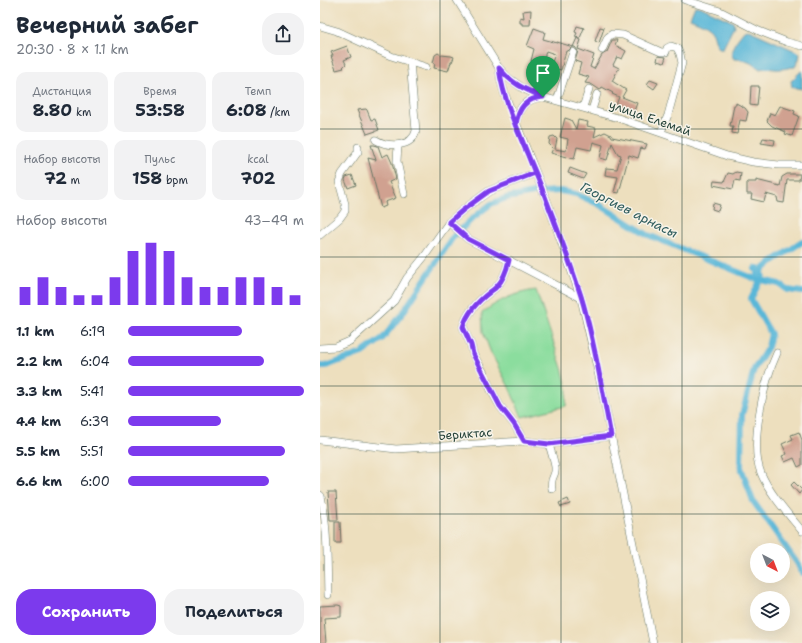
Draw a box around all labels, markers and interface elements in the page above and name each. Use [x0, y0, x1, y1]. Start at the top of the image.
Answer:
text: Вечерний забег [16, 11, 198, 40]
button: share [262, 13, 304, 55]
text: 20:30 · 8 × 1.1 km [16, 41, 129, 58]
pin [526, 56, 560, 97]
icon: arrive [532, 62, 554, 84]
text: Дистанция [32, 84, 92, 99]
text: Время [143, 84, 177, 99]
text: Темп [245, 84, 271, 99]
street label: улица Елемай [607, 96, 693, 140]
text: 8.80 [33, 99, 72, 121]
text: 53:58 [135, 99, 185, 121]
text: 6:08 [226, 99, 267, 121]
text: km [72, 105, 92, 120]
text: /km [267, 105, 290, 120]
text: Набор высоты [23, 152, 101, 167]
text: Пульс [145, 152, 175, 167]
text: kcal [247, 152, 269, 167]
text: 72 [44, 167, 67, 189]
text: 158 [132, 167, 162, 189]
text: 702 [241, 167, 275, 189]
text: m [67, 173, 80, 188]
text: bpm [162, 173, 188, 188]
water label: Георгиев арнасы [577, 178, 681, 242]
text: Набор высоты [16, 212, 107, 229]
text: 43–49 m [244, 212, 304, 229]
text: 1.1 km [16, 323, 54, 340]
text: 6:19 [80, 323, 105, 340]
text: 2.2 km [16, 353, 62, 370]
text: 6:04 [80, 353, 110, 370]
text: 3.3 km [16, 383, 62, 400]
text: 5:41 [80, 383, 104, 400]
text: 4.4 km [16, 413, 61, 430]
text: 6:39 [80, 413, 109, 430]
street label: Бериктас [437, 424, 493, 444]
text: 5.5 km [16, 443, 60, 460]
text: 5:51 [80, 443, 104, 460]
text: 6.6 km [16, 473, 62, 490]
text: 6:00 [80, 473, 110, 490]
north arrow [750, 543, 790, 583]
map controls [750, 543, 790, 631]
button: Сохранить [16, 589, 156, 635]
button: Поделиться [164, 589, 304, 635]
button: layers [750, 591, 790, 631]

